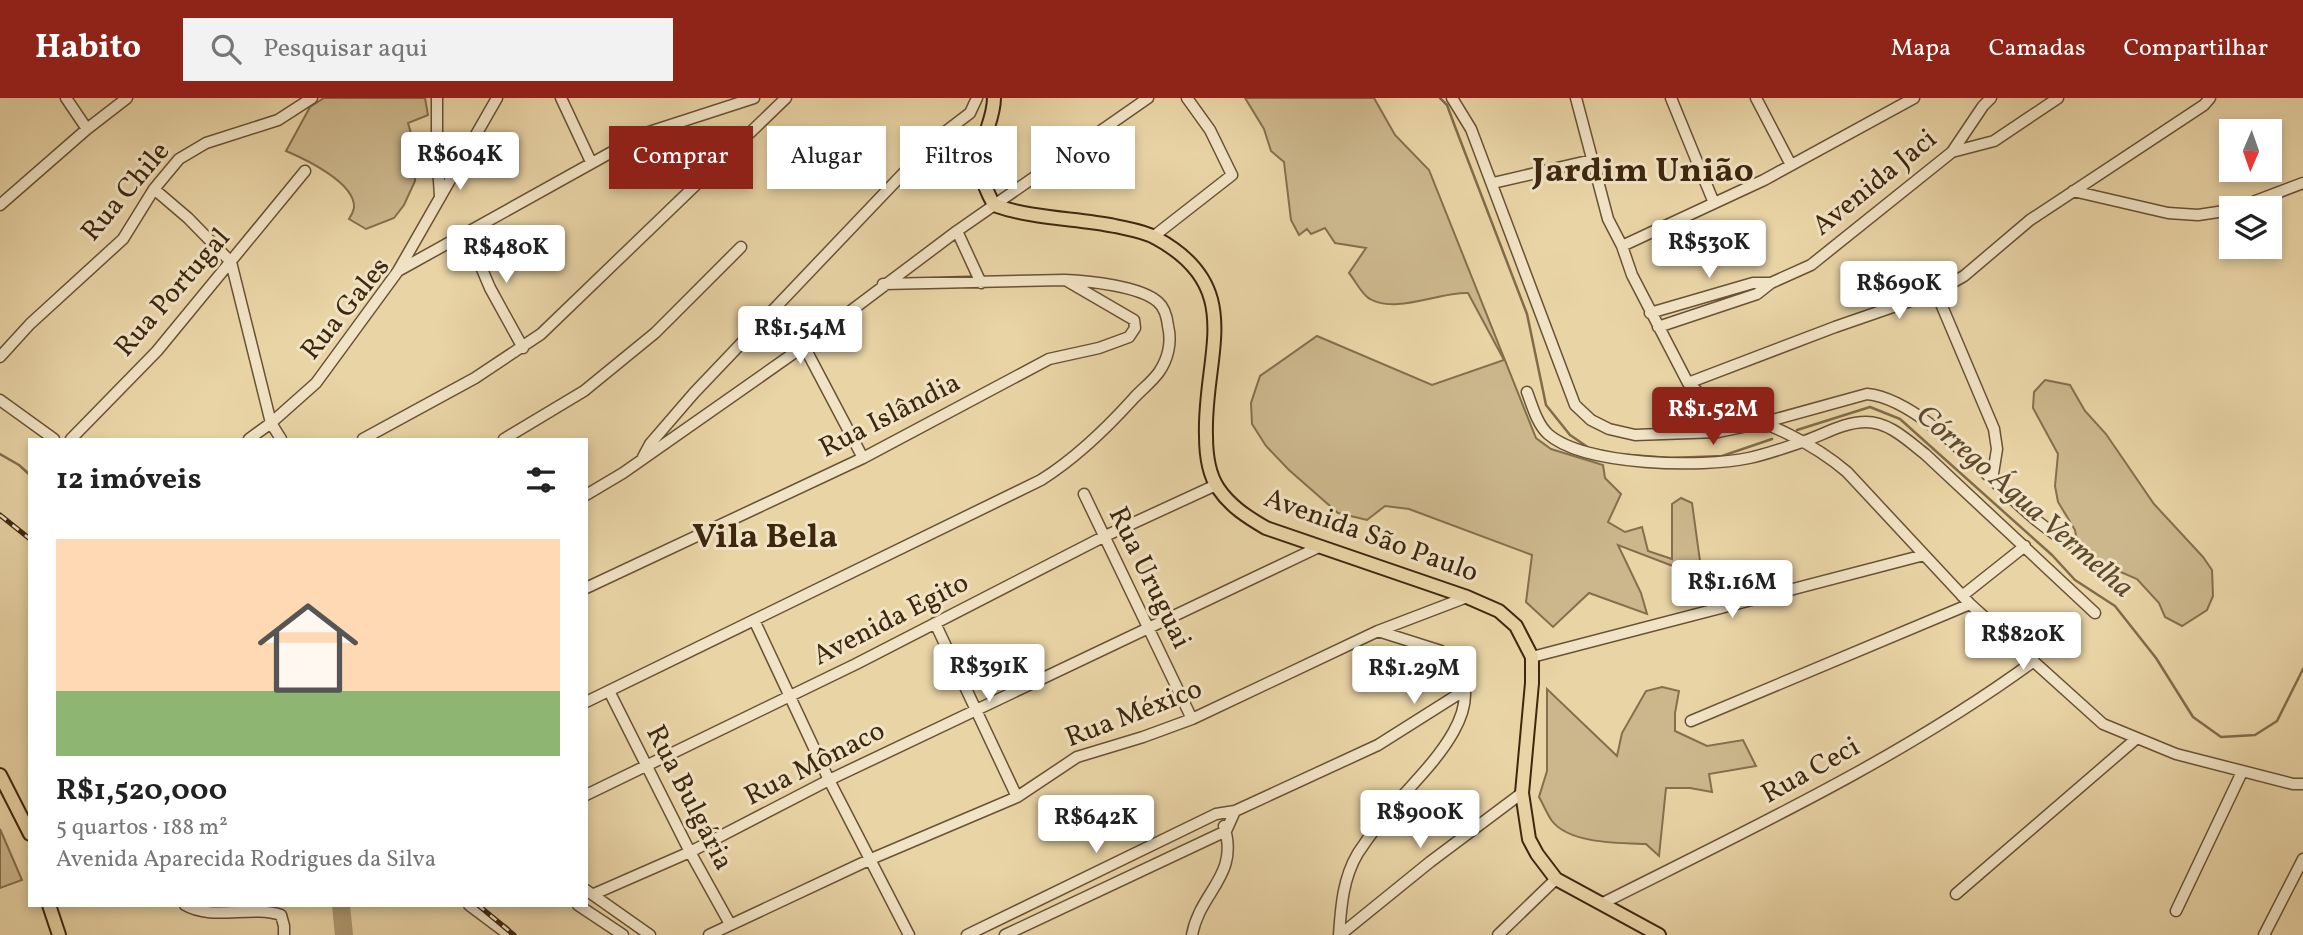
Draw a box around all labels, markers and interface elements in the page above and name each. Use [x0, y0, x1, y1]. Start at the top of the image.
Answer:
search box [183, 18, 673, 81]
text: Habito [35, 26, 141, 72]
icon: search [207, 30, 245, 68]
text: Pesquisar aqui [263, 31, 428, 67]
text: Mapa [1891, 32, 1951, 66]
text: Camadas [1989, 32, 2085, 66]
text: Compartilhar [2123, 32, 2268, 66]
north arrow [2219, 119, 2282, 182]
map controls [2219, 119, 2282, 259]
street label: Avenida Jaci [1804, 121, 1946, 245]
chip: Comprar [609, 126, 753, 189]
chip: Alugar [767, 126, 886, 189]
chip: Filtros [900, 126, 1017, 189]
chip: Novo [1031, 126, 1135, 189]
pin: R$604K [403, 132, 517, 192]
street label: Rua Chile [73, 134, 179, 250]
text: R$604K [417, 139, 503, 171]
district label: Jardim União [1531, 148, 1754, 196]
button: layers [2219, 196, 2282, 259]
street label: Rua Portugal [106, 220, 240, 366]
pin: R$530K [1652, 220, 1766, 280]
pin: R$480K [449, 226, 563, 285]
text: R$530K [1668, 227, 1750, 259]
text: R$480K [463, 232, 549, 264]
street label: Rua Gales [292, 249, 400, 369]
pin: R$690K [1842, 262, 1956, 321]
text: R$690K [1856, 268, 1942, 300]
pin: R$1.54M [735, 306, 865, 366]
text: R$1.54M [754, 313, 846, 345]
street label: Rua Islândia [813, 364, 967, 468]
pin: R$1.52M [1648, 388, 1778, 447]
text: R$1.52M [1668, 394, 1758, 426]
water label: Córrego Água Vermelha [1906, 395, 2142, 609]
text: 12 imóveis [56, 459, 202, 501]
icon: filters [522, 461, 560, 499]
street label: Avenida São Paulo [1258, 479, 1484, 593]
street label: Rua Uruguai [1098, 501, 1200, 655]
district label: Vila Bela [692, 514, 838, 562]
pin: R$1.16M [1667, 560, 1797, 620]
street label: Avenida Egito [806, 564, 976, 676]
text: R$1.16M [1688, 567, 1776, 599]
icon: home [245, 585, 371, 711]
pin: R$820K [1966, 612, 2080, 672]
text: R$820K [1981, 619, 2065, 651]
pin: R$391K [932, 644, 1046, 704]
pin: R$1.29M [1349, 646, 1479, 706]
text: R$391K [950, 651, 1028, 683]
text: R$1.29M [1368, 653, 1460, 685]
street label: Rua México [1060, 670, 1208, 758]
street label: Rua Mônaco [738, 712, 892, 816]
street label: Rua Bulgária [636, 719, 742, 877]
street label: Rua Ceci [1755, 728, 1867, 814]
text: R$1,520,000 [56, 770, 227, 812]
pin: R$900K [1363, 790, 1477, 850]
pin: R$642K [1039, 796, 1153, 855]
text: R$900K [1376, 797, 1464, 829]
text: R$642K [1054, 802, 1138, 834]
text: 5 quartos · 188 m² [56, 812, 228, 844]
text: Avenida Aparecida Rodrigues da Silva [56, 844, 436, 876]

